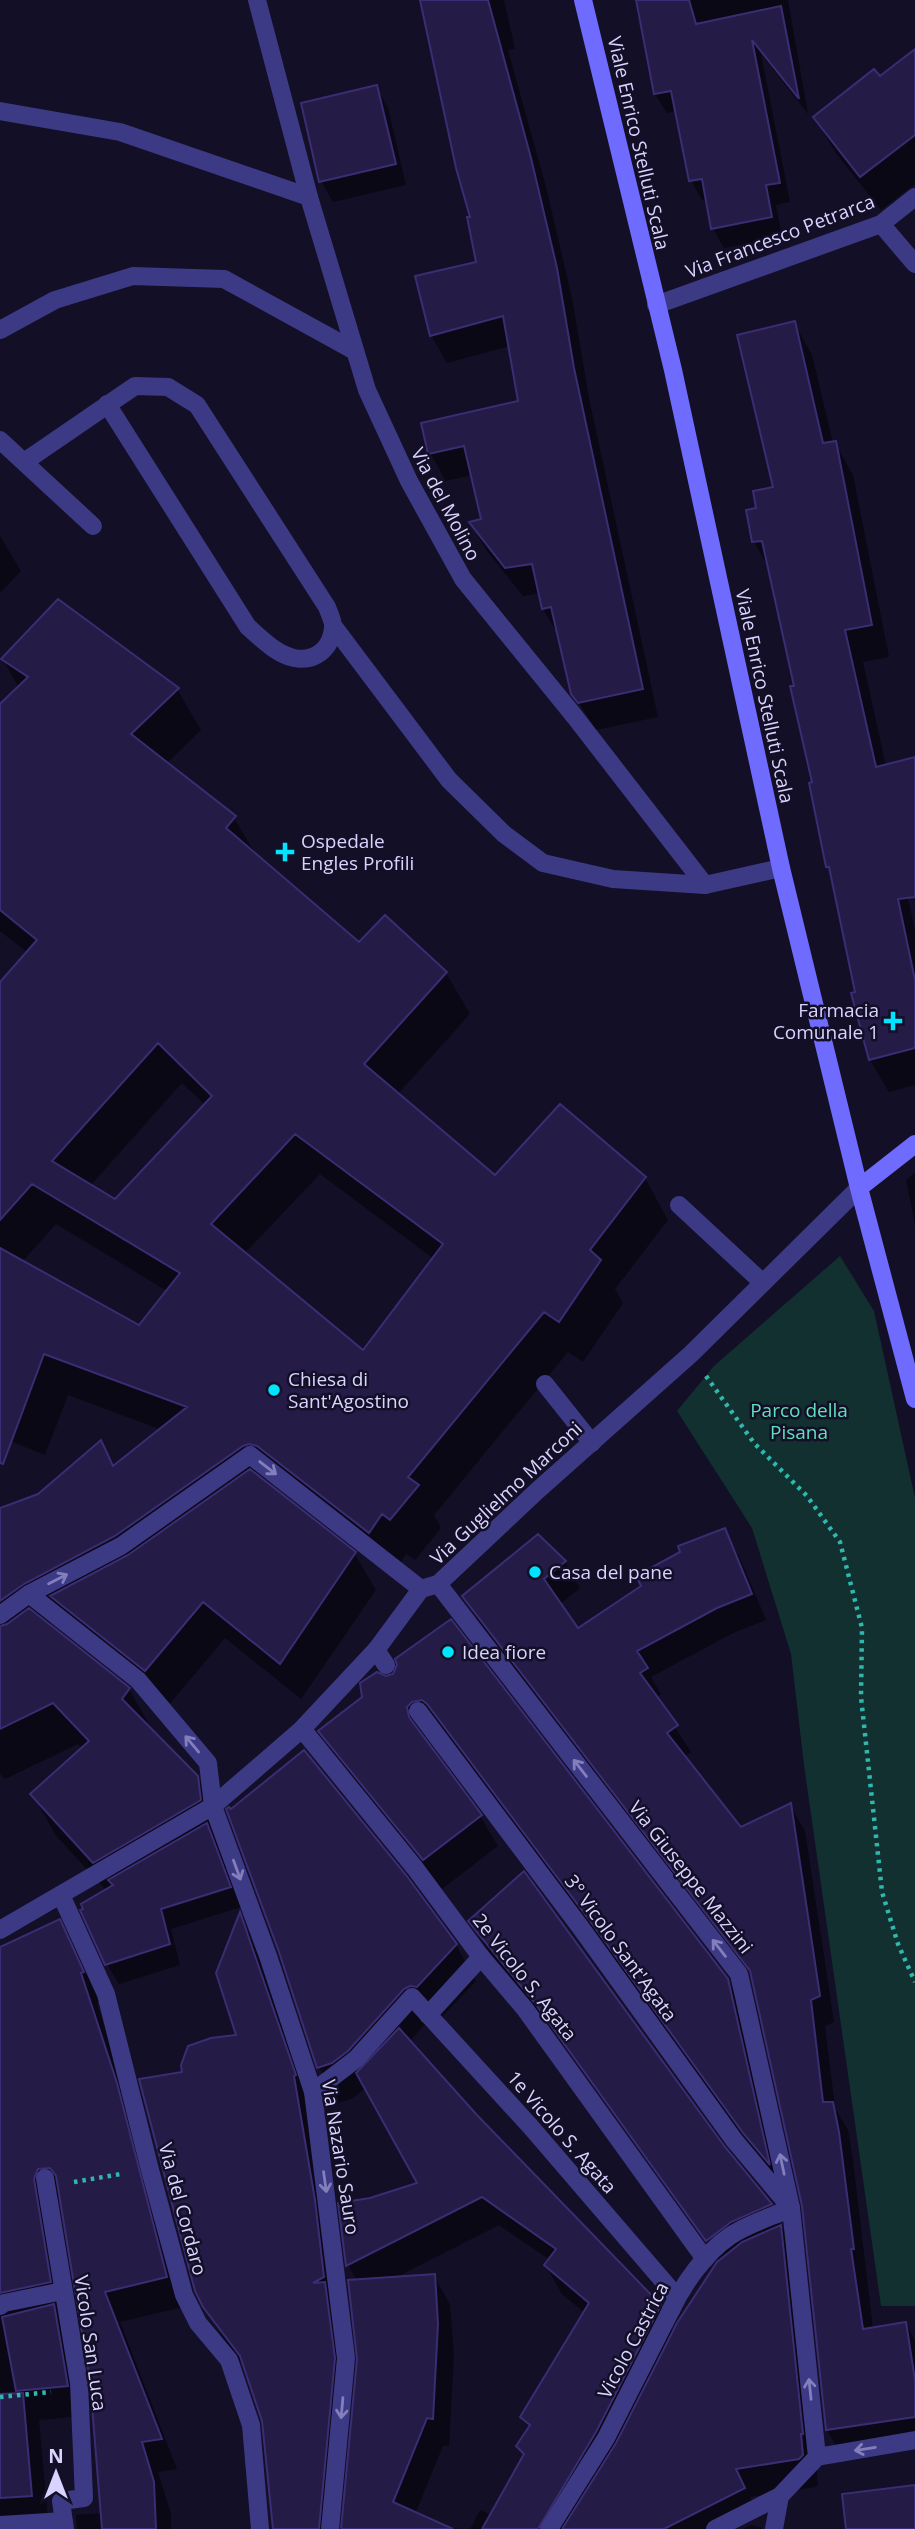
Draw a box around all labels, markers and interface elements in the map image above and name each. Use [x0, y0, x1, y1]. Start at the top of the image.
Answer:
street label: Viale Enrico Stelluti Scala [602, 34, 676, 252]
street label: Via Francesco Petrarca [682, 188, 878, 284]
street label: Via del Molino [405, 443, 487, 565]
street label: Viale Enrico Stelluti Scala [730, 586, 800, 806]
place label: Ospedale Engles Profili [301, 828, 414, 876]
marker: Ospedale Engles Profili [275, 842, 295, 862]
place label: Farmacia Comunale 1 [773, 997, 879, 1045]
marker: Farmacia Comunale 1 [885, 1013, 901, 1029]
place label: Chiesa di Sant'Agostino [288, 1366, 409, 1414]
marker: Chiesa di Sant'Agostino [266, 1382, 282, 1398]
park label: Parco della Pisana [750, 1397, 848, 1445]
street label: Via Guglielmo Marconi [424, 1416, 588, 1570]
one-way arrow [258, 1461, 276, 1476]
place label: Casa del pane [549, 1559, 673, 1585]
marker: Casa del pane [527, 1564, 543, 1580]
one-way arrow [47, 1572, 68, 1585]
place label: Idea fiore [462, 1639, 546, 1665]
marker: Idea fiore [440, 1644, 456, 1660]
one-way arrow [184, 1735, 200, 1753]
one-way arrow [573, 1759, 588, 1777]
street label: Via Giuseppe Mazzini [623, 1795, 759, 1959]
one-way arrow [231, 1858, 244, 1880]
street label: 3° Vicolo Sant'Agata [559, 1869, 683, 2027]
street label: 2e Vicolo S. Agata [467, 1908, 583, 2046]
one-way arrow [712, 1939, 727, 1958]
street label: 1e Vicolo S. Agata [501, 2065, 623, 2199]
street label: Via Nazario Sauro [316, 2078, 366, 2236]
street label: Via del Cordaro [153, 2140, 213, 2278]
one-way arrow [774, 2153, 788, 2176]
one-way arrow [319, 2170, 332, 2192]
street label: Vicolo San Luca [69, 2274, 113, 2412]
street label: Vicolo Castrica [591, 2277, 675, 2403]
one-way arrow [804, 2378, 817, 2401]
one-way arrow [335, 2396, 348, 2418]
north arrow [21, 2438, 91, 2508]
text: N [48, 2443, 64, 2469]
one-way arrow [854, 2443, 877, 2456]

